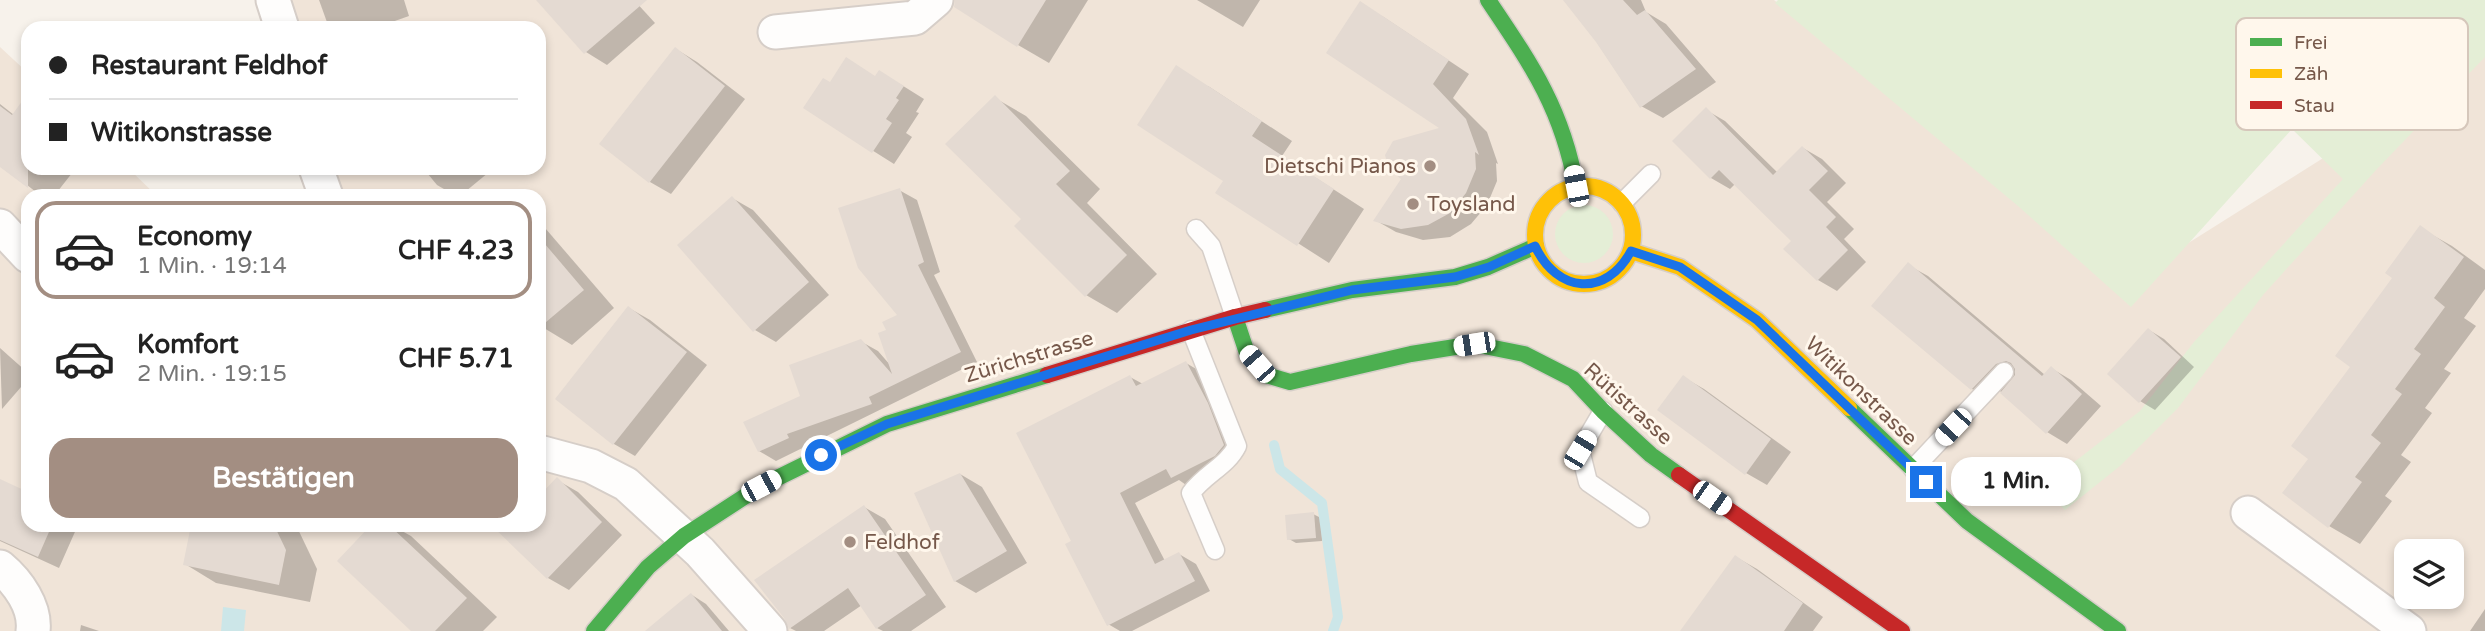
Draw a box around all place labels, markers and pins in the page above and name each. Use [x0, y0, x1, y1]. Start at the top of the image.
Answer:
place label: Dietschi Pianos [1264, 154, 1416, 179]
marker: Dietschi Pianos [1422, 158, 1438, 174]
place label: Toysland [1427, 192, 1516, 217]
marker: Toysland [1405, 196, 1421, 212]
place label: Feldhof [864, 530, 940, 555]
marker: Feldhof [842, 534, 858, 550]

